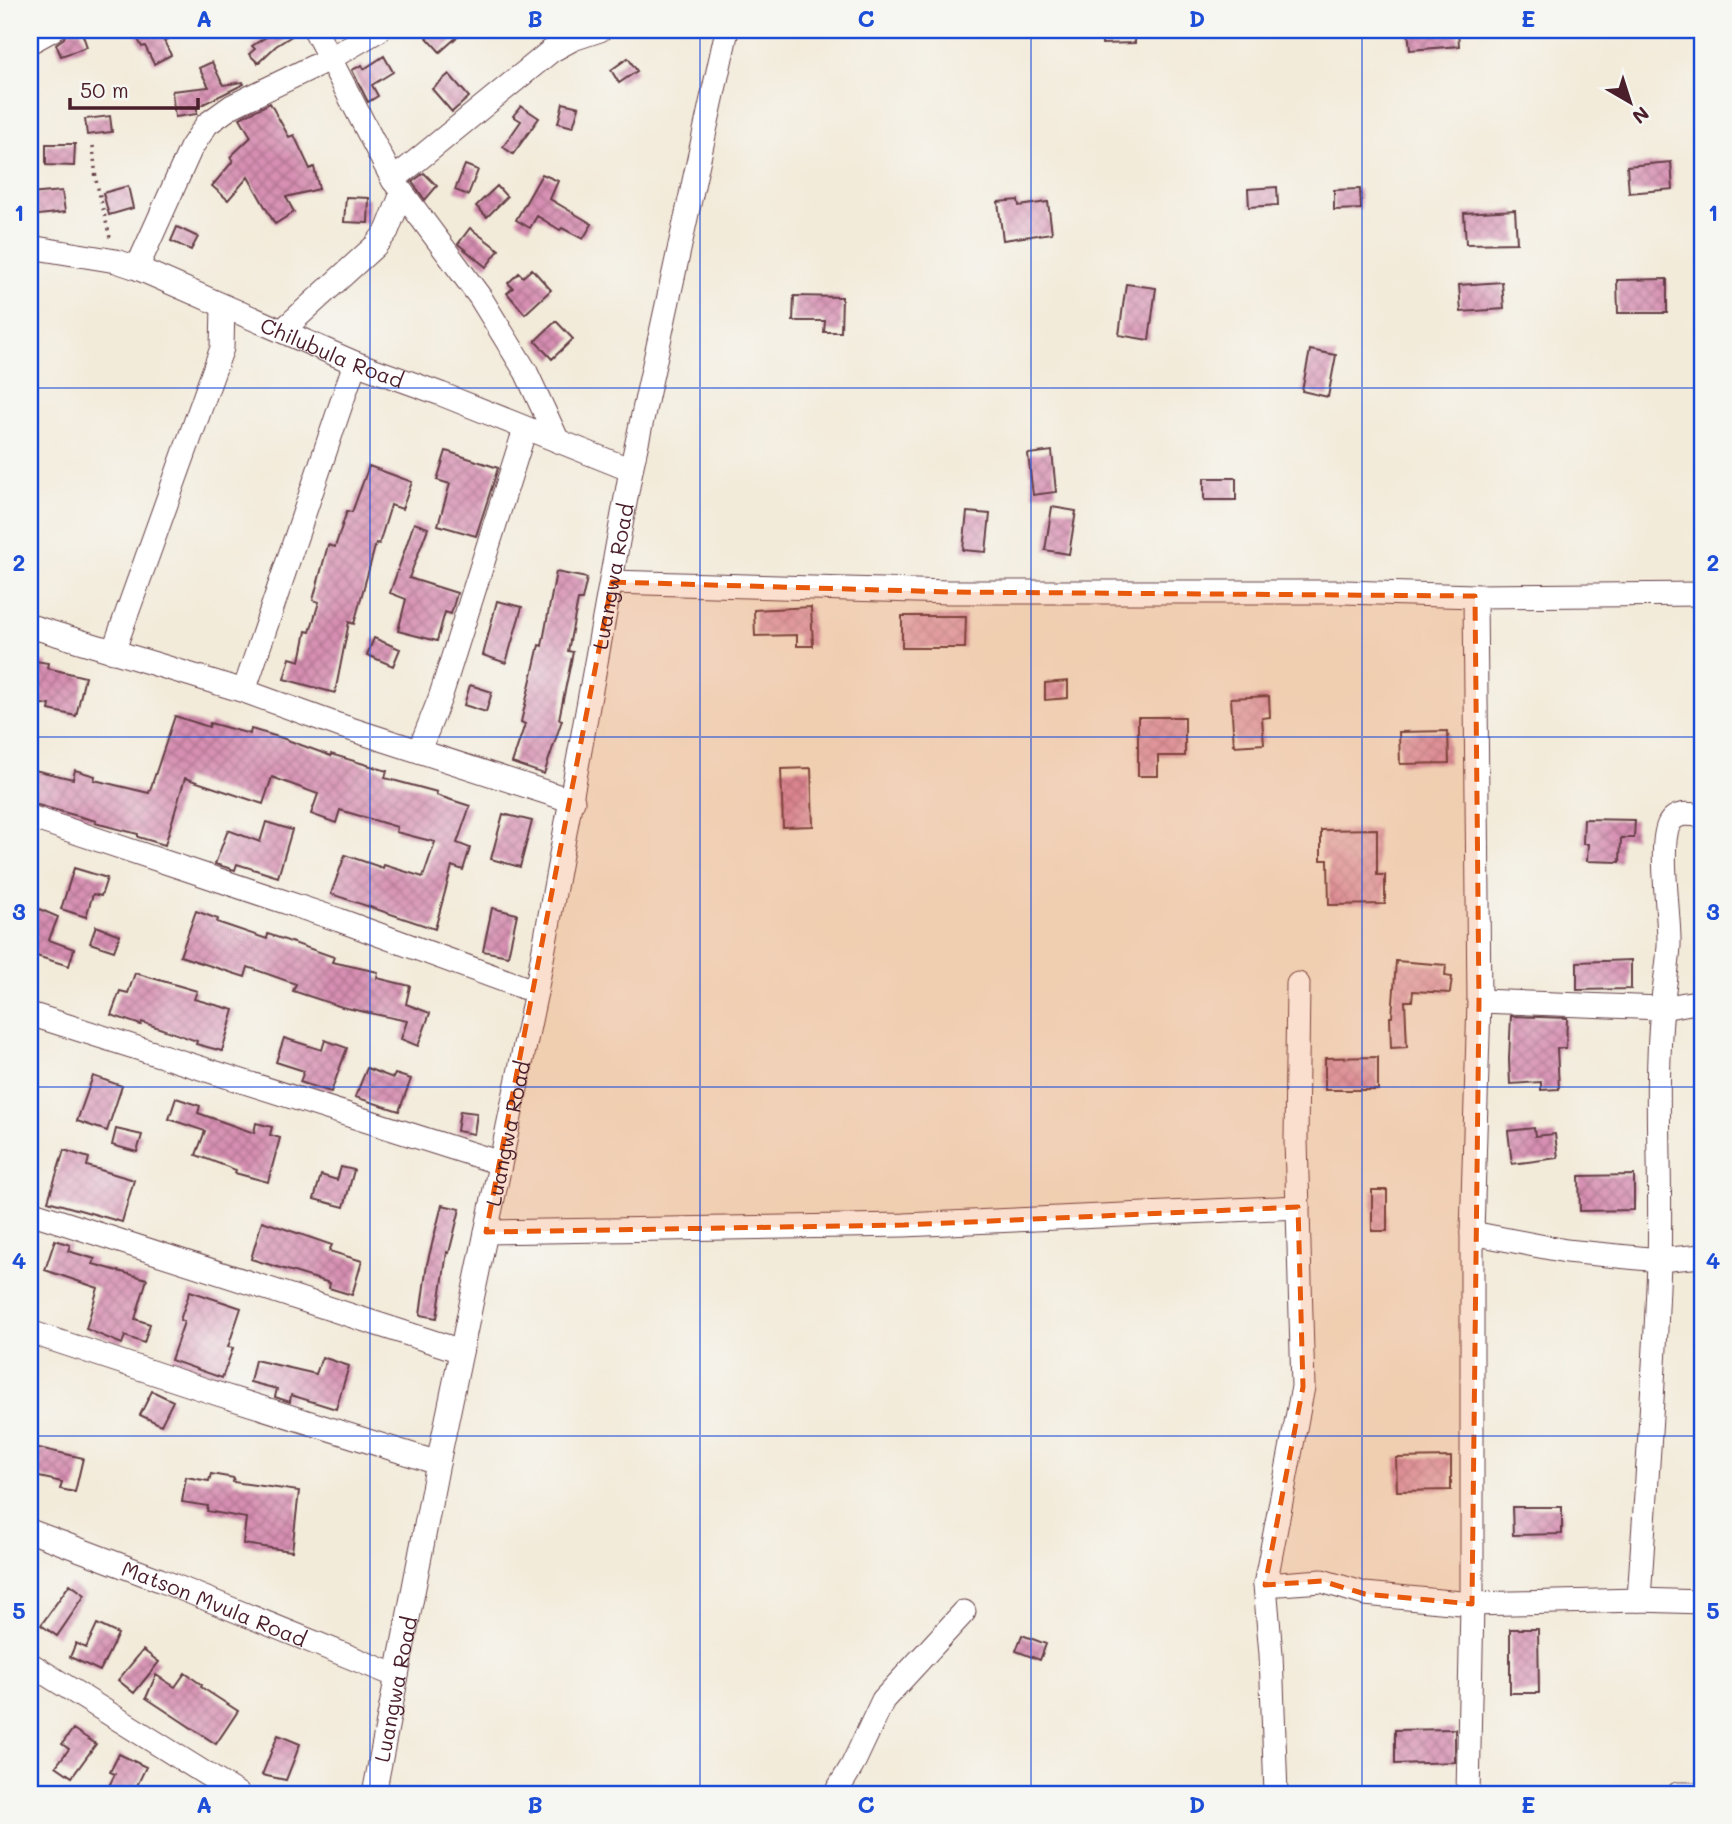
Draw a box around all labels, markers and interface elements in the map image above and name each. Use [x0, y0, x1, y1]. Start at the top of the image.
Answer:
text: A [196, 3, 212, 33]
text: B [527, 3, 543, 33]
text: C [857, 3, 875, 33]
text: D [1189, 3, 1205, 33]
text: E [1521, 3, 1535, 33]
scale bar [70, 66, 198, 110]
north arrow [1596, 66, 1666, 136]
text: 50 m [80, 76, 129, 103]
text: N [1628, 101, 1654, 130]
text: 1 [14, 197, 24, 227]
text: 1 [1708, 197, 1718, 227]
street label: Chilubula Road [257, 310, 408, 393]
street label: Luangwa Road [585, 501, 638, 651]
text: 2 [13, 547, 25, 577]
text: 2 [1707, 547, 1719, 577]
text: 3 [12, 896, 26, 926]
text: 3 [1706, 896, 1720, 926]
street label: Luangwa Road [478, 1058, 535, 1208]
text: 4 [12, 1245, 26, 1275]
text: 4 [1706, 1245, 1720, 1275]
street label: Matson Mvula Road [118, 1553, 311, 1652]
text: 5 [12, 1595, 26, 1625]
text: 5 [1706, 1595, 1720, 1625]
street label: Luangwa Road [367, 1614, 422, 1764]
text: A [196, 1789, 212, 1819]
text: B [527, 1789, 543, 1819]
text: C [857, 1789, 875, 1819]
text: D [1189, 1789, 1205, 1819]
text: E [1521, 1789, 1535, 1819]

